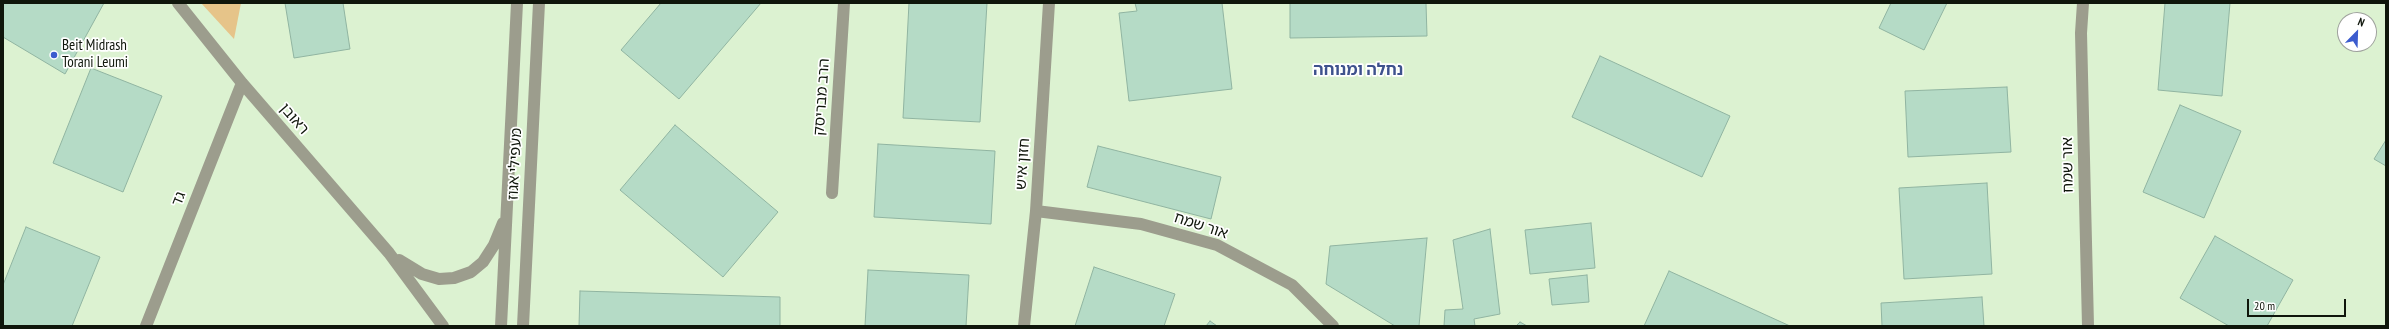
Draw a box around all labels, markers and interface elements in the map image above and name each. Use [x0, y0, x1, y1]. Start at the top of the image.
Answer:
north arrow [2337, 12, 2377, 52]
text: N [2356, 14, 2367, 29]
place label: Beit Midrash Torani Leumi [62, 37, 128, 72]
marker: Beit Midrash Torani Leumi [49, 50, 59, 60]
street label: הרב מבריסק [810, 58, 834, 136]
district label: נחלה ומנוחה [1313, 60, 1403, 80]
street label: ראובן [276, 100, 312, 138]
street label: מעפילי אגוז [504, 127, 526, 201]
street label: חזון איש [1012, 137, 1034, 191]
street label: אור שמח [2059, 137, 2077, 193]
street label: גד [168, 189, 190, 209]
street label: אור שמח [1172, 209, 1230, 243]
scale bar [2249, 291, 2348, 317]
text: 20 m [2254, 298, 2275, 313]

